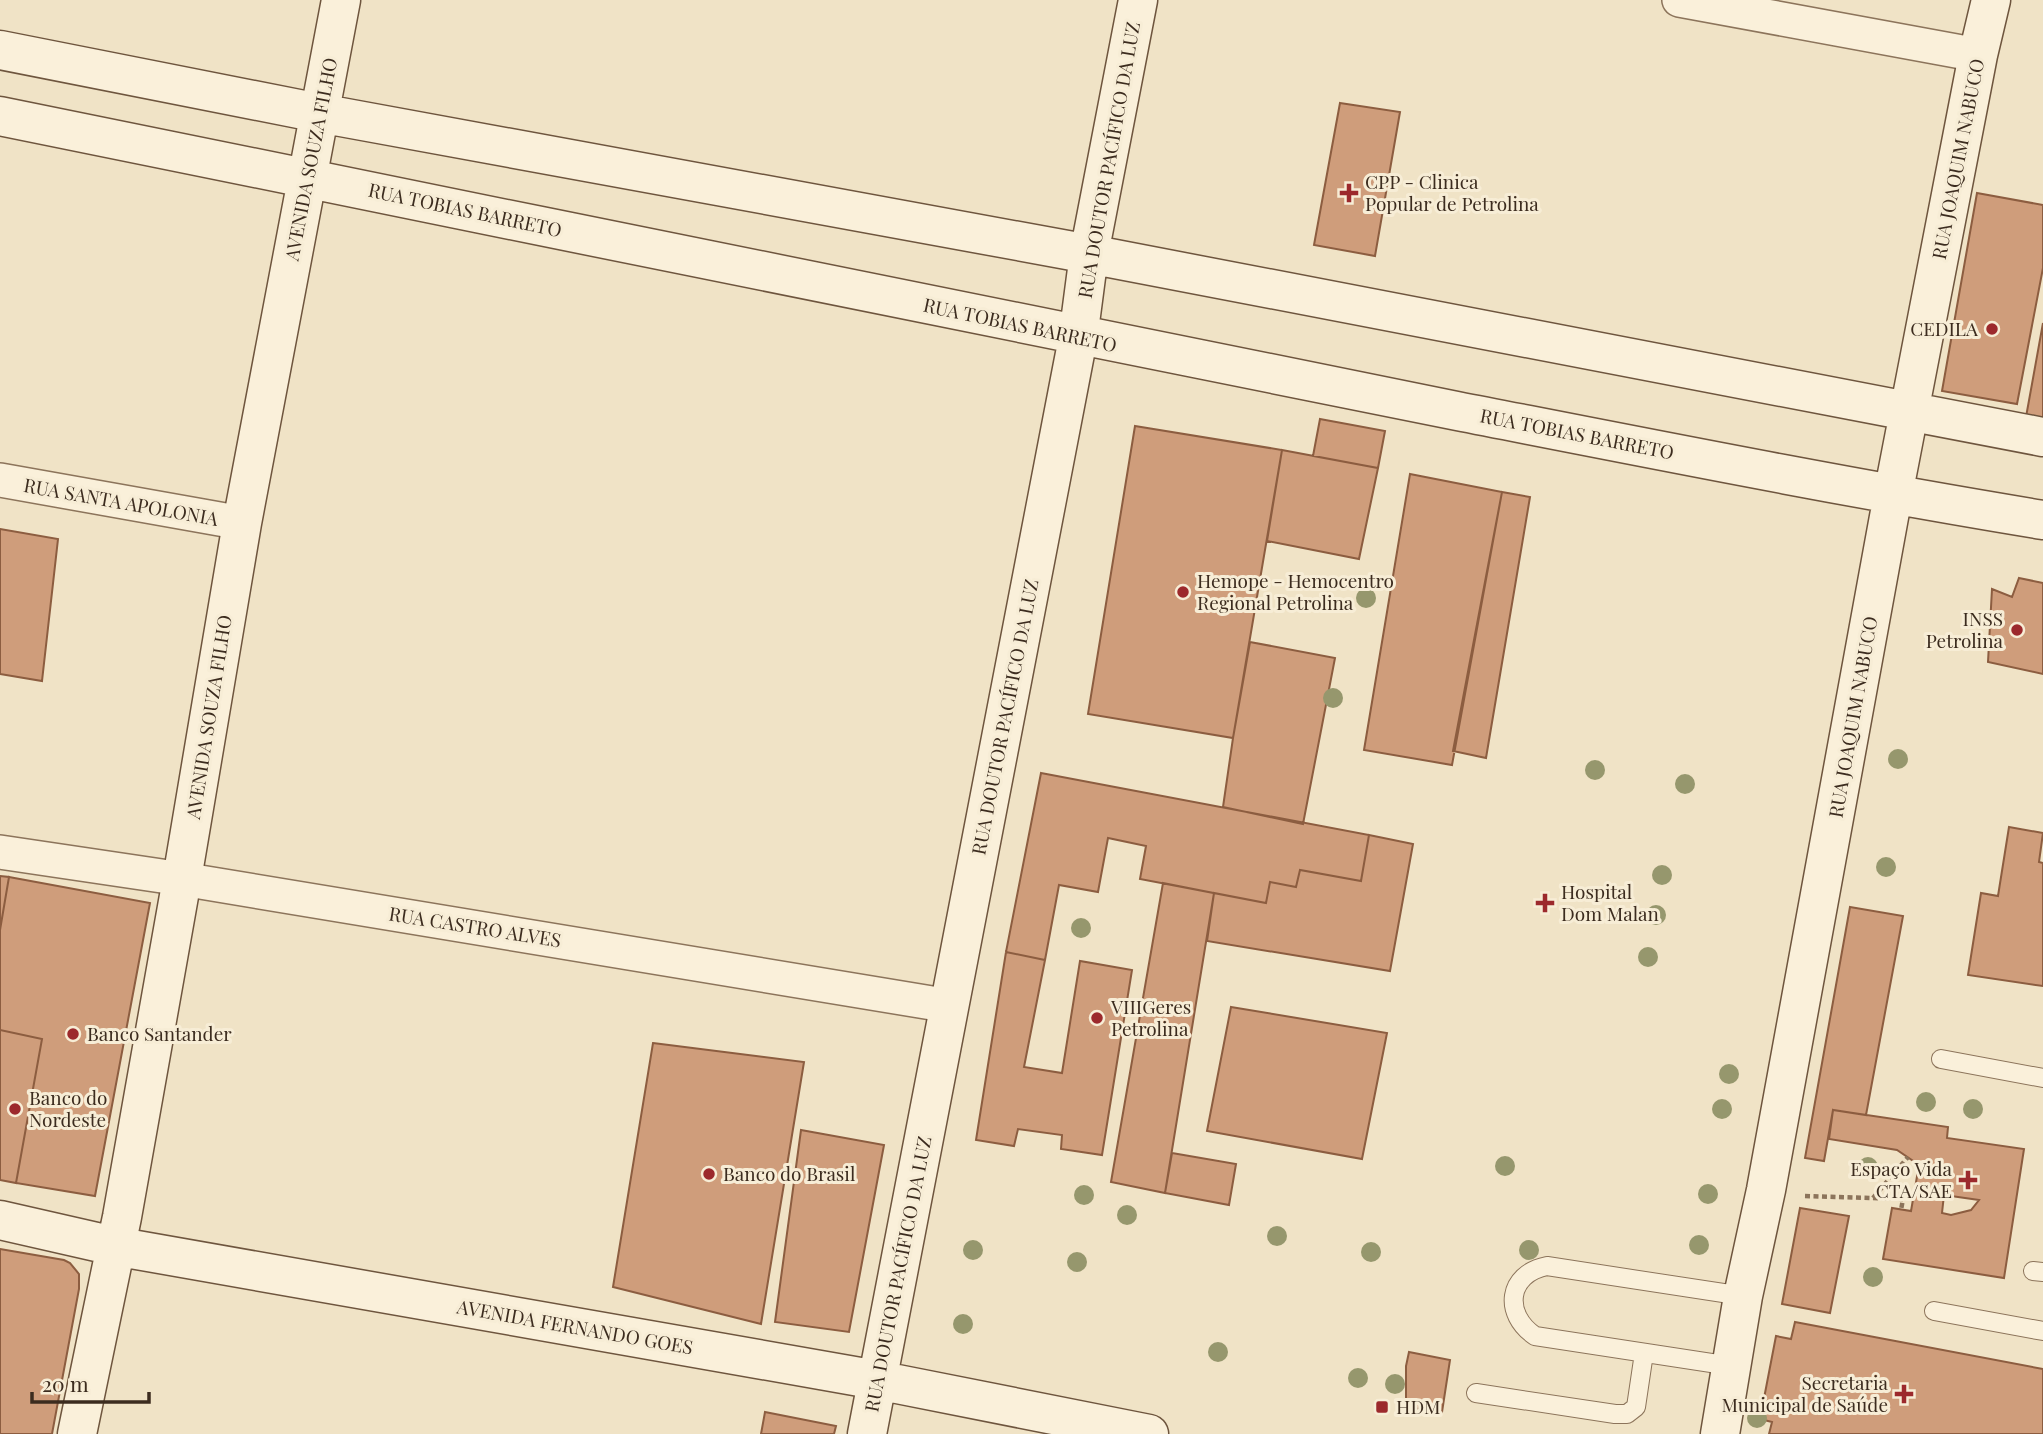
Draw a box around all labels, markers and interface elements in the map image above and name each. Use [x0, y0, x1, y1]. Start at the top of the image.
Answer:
street label: RUA DOUTOR PACÍFICO DA LUZ [1071, 19, 1145, 300]
street label: AVENIDA SOUZA FILHO [277, 55, 342, 264]
street label: RUA JOAQUIM NABUCO [1925, 56, 1989, 261]
place label: CPP - Clinica Popular de Petrolina [1365, 168, 1539, 216]
street label: RUA TOBIAS BARRETO [366, 176, 564, 242]
marker: CPP - Clinica Popular de Petrolina [1339, 183, 1359, 203]
street label: RUA TOBIAS BARRETO [921, 291, 1119, 357]
place label: CEDILA [1910, 315, 1979, 341]
marker: CEDILA [1984, 321, 2000, 337]
street label: RUA TOBIAS BARRETO [1478, 401, 1676, 465]
street label: RUA SANTA APOLONIA [22, 471, 221, 531]
place label: Hemope - Hemocentro Regional Petrolina [1197, 567, 1394, 615]
street label: RUA DOUTOR PACÍFICO DA LUZ [964, 577, 1044, 857]
marker: Hemope - Hemocentro Regional Petrolina [1175, 584, 1191, 600]
place label: INSS Petrolina [1926, 605, 2004, 653]
street label: AVENIDA SOUZA FILHO [179, 613, 237, 822]
street label: RUA JOAQUIM NABUCO [1821, 614, 1883, 820]
marker: INSS Petrolina [2009, 622, 2025, 638]
place label: Hospital Dom Malan [1561, 878, 1660, 926]
marker: Hospital Dom Malan [1535, 893, 1555, 913]
street label: RUA CASTRO ALVES [387, 900, 563, 952]
place label: VIIIGeres Petrolina [1110, 993, 1191, 1041]
marker: VIIIGeres Petrolina [1089, 1010, 1105, 1026]
place label: Banco Santander [87, 1020, 232, 1046]
marker: Banco Santander [65, 1026, 81, 1042]
place label: Banco do Nordeste [29, 1084, 107, 1132]
marker: Banco do Nordeste [7, 1101, 23, 1117]
street label: RUA DOUTOR PACÍFICO DA LUZ [857, 1134, 937, 1414]
place label: Espaço Vida CTA/SAE [1850, 1155, 1953, 1203]
place label: Banco do Brasil [723, 1160, 856, 1186]
marker: Banco do Brasil [701, 1166, 717, 1182]
marker: Espaço Vida CTA/SAE [1958, 1170, 1978, 1190]
street label: AVENIDA FERNANDO GOES [454, 1292, 695, 1360]
scale bar [32, 1360, 149, 1404]
text: 20 m [42, 1369, 89, 1397]
place label: Secretaria Municipal de Saúde [1721, 1369, 1889, 1417]
marker: Secretaria Municipal de Saúde [1894, 1384, 1914, 1404]
place label: HDM [1396, 1393, 1441, 1419]
marker: HDM [1374, 1399, 1390, 1415]

